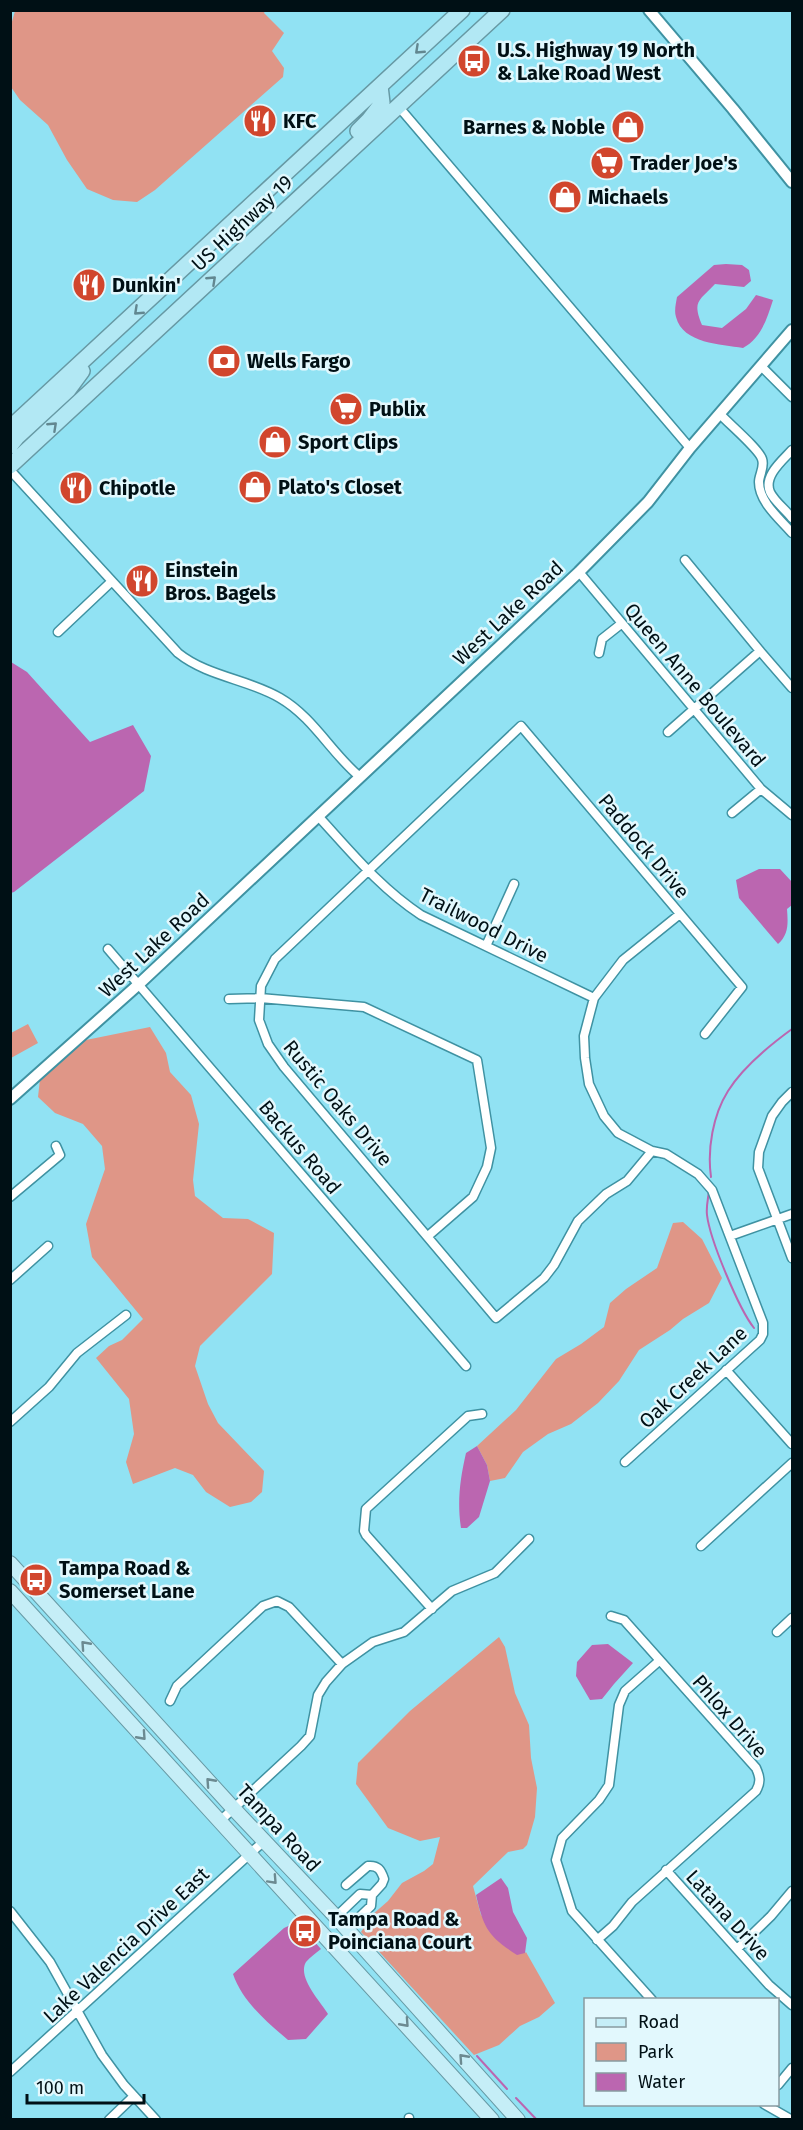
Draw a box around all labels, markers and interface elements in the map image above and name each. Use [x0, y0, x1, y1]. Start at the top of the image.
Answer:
place label: U.S. Highway 19 North & Lake Road West [497, 38, 695, 85]
one-way arrow [415, 43, 426, 54]
bus stop icon: U.S. Highway 19 North & Lake Road West [456, 43, 492, 79]
restaurant icon: KFC [242, 103, 278, 139]
place label: KFC [283, 109, 317, 133]
shop icon: Barnes & Noble [610, 109, 646, 145]
place label: Barnes & Noble [463, 115, 605, 139]
supermarket icon: Trader Joe's [589, 145, 625, 181]
place label: Trader Joe's [630, 151, 738, 175]
street label: US Highway 19 [186, 170, 298, 276]
shop icon: Michaels [547, 179, 583, 215]
place label: Michaels [588, 185, 668, 209]
restaurant icon: Dunkin' [71, 267, 107, 303]
place label: Dunkin' [112, 273, 181, 297]
one-way arrow [205, 276, 216, 287]
one-way arrow [134, 304, 144, 315]
bank icon: Wells Fargo [206, 343, 242, 379]
place label: Wells Fargo [247, 349, 351, 373]
supermarket icon: Publix [328, 391, 364, 427]
place label: Publix [369, 397, 426, 421]
one-way arrow [46, 423, 57, 434]
shop icon: Sport Clips [257, 424, 293, 460]
place label: Sport Clips [298, 430, 398, 454]
shop icon: Plato's Closet [237, 469, 273, 505]
restaurant icon: Chipotle [58, 470, 94, 506]
place label: Plato's Closet [278, 475, 402, 499]
place label: Chipotle [99, 476, 176, 500]
street label: West Lake Road [448, 556, 568, 670]
place label: Einstein Bros. Bagels [165, 558, 276, 605]
restaurant icon: Einstein Bros. Bagels [124, 563, 160, 599]
street label: Queen Anne Boulevard [619, 598, 771, 772]
street label: Paddock Drive [593, 789, 695, 903]
street label: Trailwood Drive [416, 882, 552, 968]
street label: West Lake Road [94, 888, 214, 1002]
street label: Rustic Oaks Drive [278, 1035, 398, 1171]
street label: Backus Road [254, 1095, 346, 1199]
street label: Oak Creek Lane [634, 1321, 752, 1433]
place label: Tampa Road & Somerset Lane [59, 1556, 195, 1603]
bus stop icon: Tampa Road & Somerset Lane [18, 1562, 54, 1598]
one-way arrow [81, 1642, 92, 1652]
street label: Phlox Drive [687, 1670, 773, 1762]
one-way arrow [135, 1729, 146, 1740]
one-way arrow [206, 1779, 217, 1789]
street label: Tampa Road [232, 1779, 326, 1877]
street label: Lake Valencia Drive East [38, 1862, 214, 2028]
street label: Latana Drive [681, 1865, 775, 1965]
one-way arrow [266, 1873, 277, 1883]
place label: Tampa Road & Poinciana Court [328, 1907, 472, 1954]
bus stop icon: Tampa Road & Poinciana Court [287, 1913, 323, 1949]
legend [584, 1998, 779, 2106]
text: Road [638, 2011, 680, 2033]
one-way arrow [398, 2017, 409, 2027]
text: Park [638, 2041, 674, 2063]
one-way arrow [459, 2055, 470, 2065]
scale bar [27, 2067, 144, 2105]
text: Water [638, 2071, 685, 2093]
text: 100 m [36, 2077, 84, 2099]

